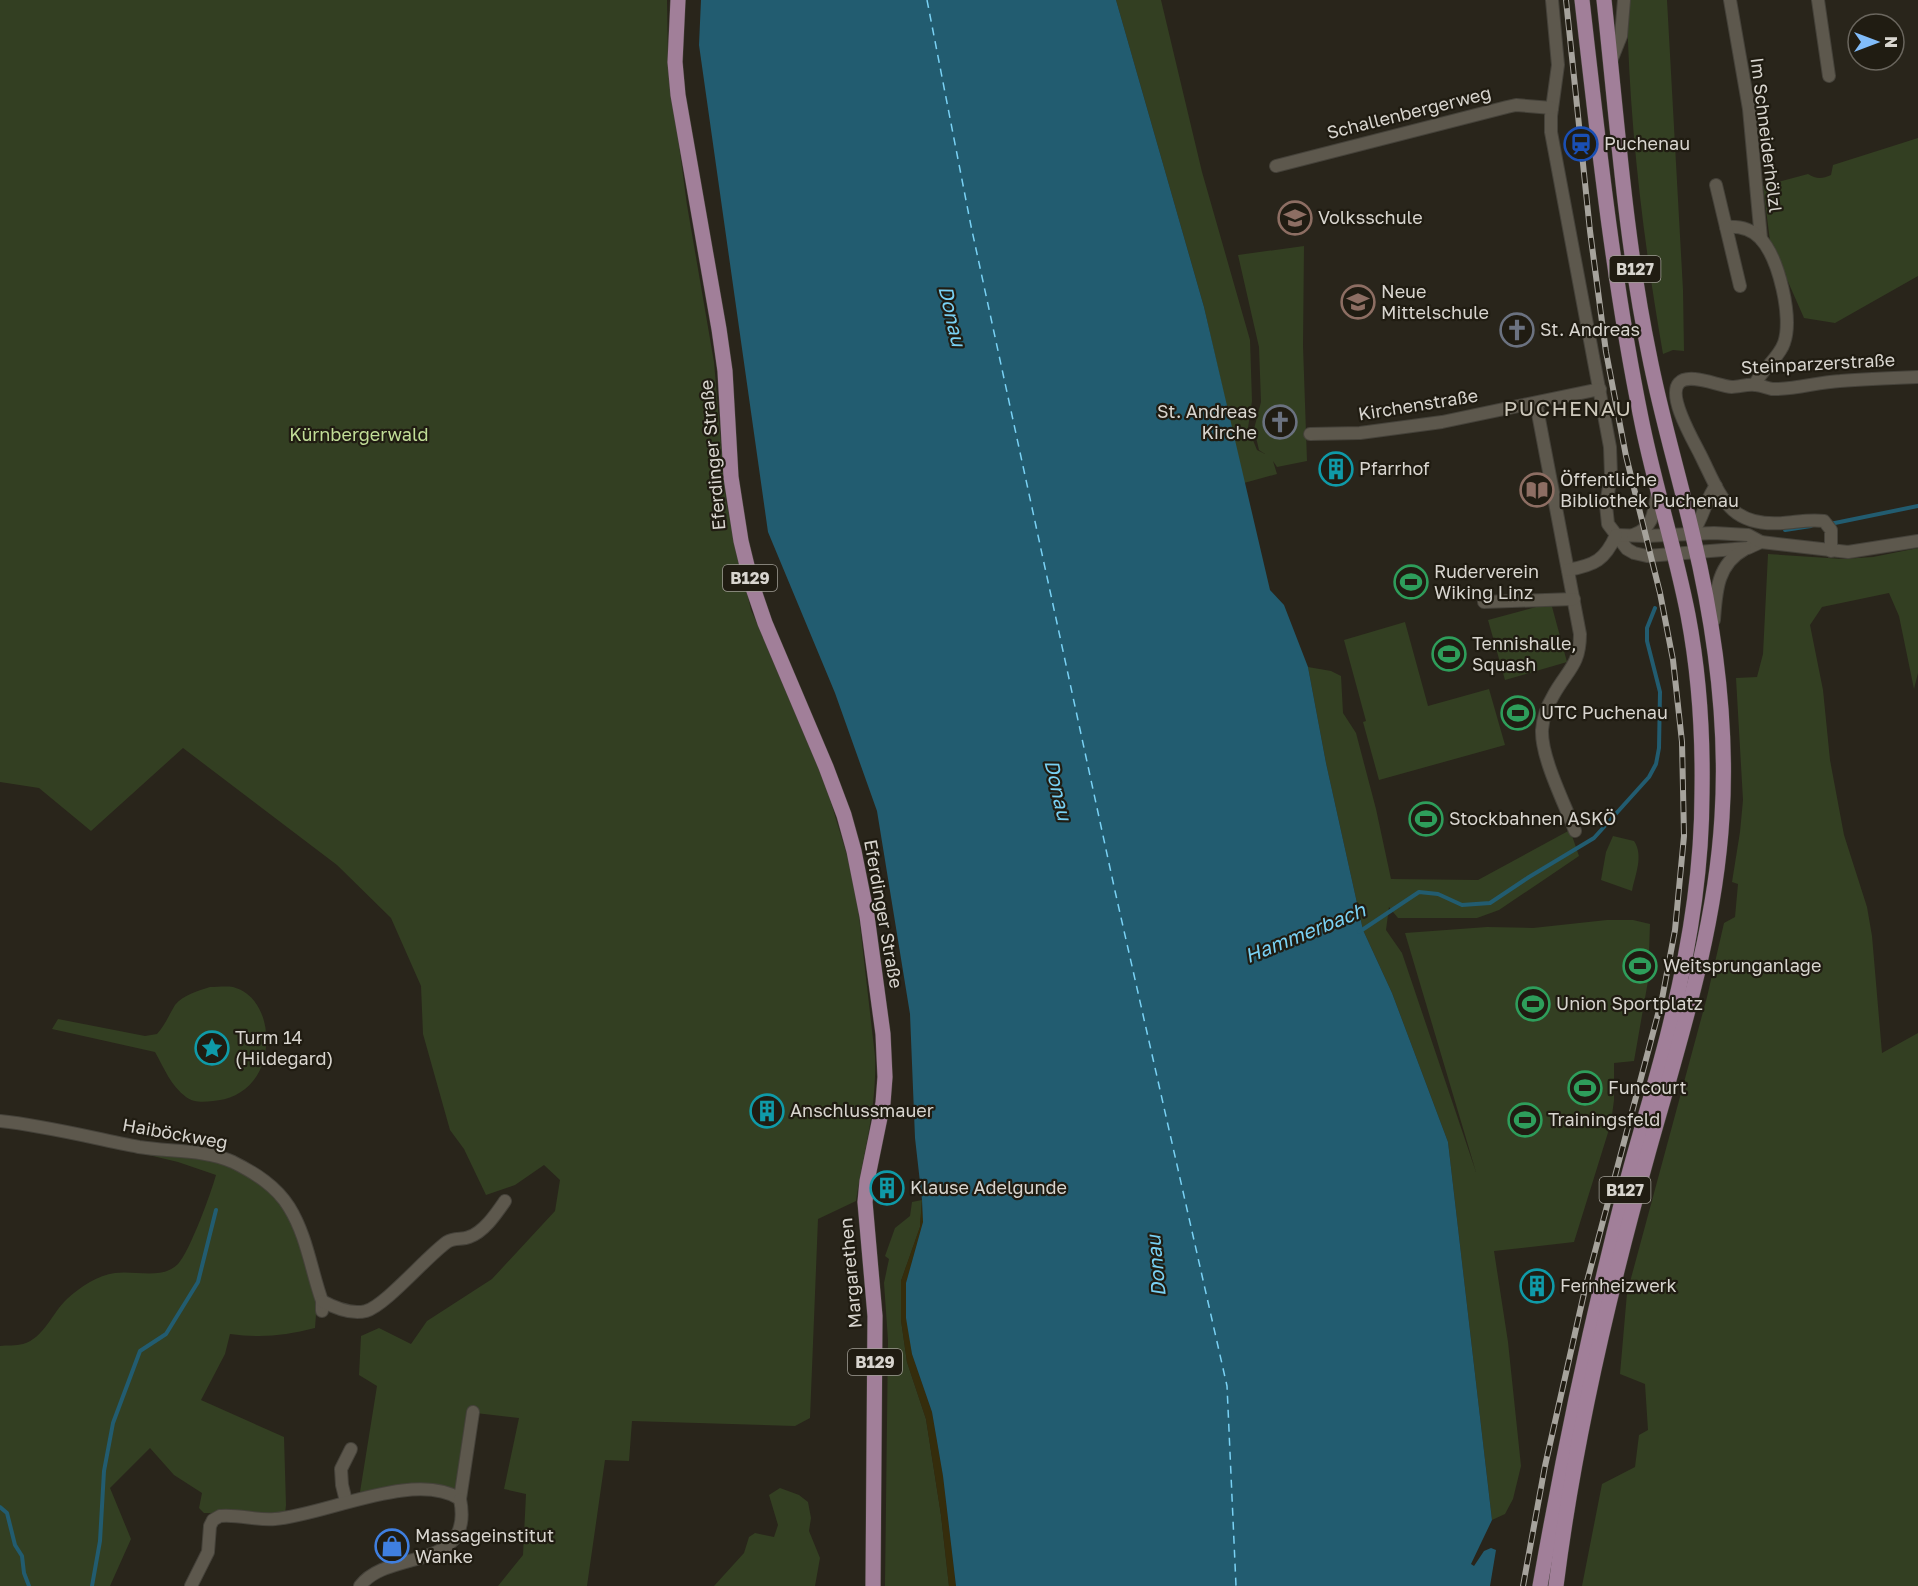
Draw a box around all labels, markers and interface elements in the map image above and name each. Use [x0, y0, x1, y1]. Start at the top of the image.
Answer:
north arrow [1846, 12, 1906, 72]
text: N [1881, 36, 1901, 48]
street label: Im Schneiderhölzl [1747, 56, 1787, 214]
street label: Schallenbergerweg [1324, 81, 1493, 143]
station icon: Puchenau [1563, 126, 1599, 162]
place label: Puchenau [1604, 132, 1690, 154]
school or university icon: Volksschule [1277, 200, 1313, 236]
place label: Volksschule [1318, 206, 1423, 228]
road number: B127 [1610, 256, 1660, 282]
place label: Neue Mittelschule [1381, 280, 1489, 323]
water label: Donau [934, 283, 972, 350]
school or university icon: Neue Mittelschule [1340, 284, 1376, 320]
church icon: St. Andreas [1499, 312, 1535, 348]
place label: St. Andreas [1540, 318, 1640, 340]
street label: Steinparzerstraße [1740, 348, 1896, 378]
street label: Eferdinger Straße [694, 379, 730, 531]
street label: Kirchenstraße [1356, 384, 1479, 424]
district label: PUCHENAU [1504, 395, 1632, 421]
place label: St. Andreas Kirche [1157, 400, 1257, 443]
church icon: St. Andreas Kirche [1262, 404, 1298, 440]
park label: Kürnbergerwald [289, 423, 429, 445]
building icon: Pfarrhof [1318, 451, 1354, 487]
place label: Pfarrhof [1359, 457, 1430, 479]
place label: Öffentliche Bibliothek Puchenau [1560, 468, 1739, 511]
library icon: Öffentliche Bibliothek Puchenau [1519, 472, 1555, 508]
place label: Ruderverein Wiking Linz [1434, 560, 1539, 603]
sports icon: Ruderverein Wiking Linz [1393, 564, 1429, 600]
road number: B129 [723, 565, 777, 591]
place label: Tennishalle, Squash [1472, 632, 1577, 675]
sports icon: Tennishalle, Squash [1431, 636, 1467, 672]
sports icon: UTC Puchenau [1500, 695, 1536, 731]
place label: UTC Puchenau [1541, 701, 1668, 723]
water label: Donau [1040, 757, 1078, 824]
sports icon: Stockbahnen ASKÖ [1408, 801, 1444, 837]
place label: Stockbahnen ASKÖ [1449, 807, 1616, 829]
street label: Eferdinger Straße [860, 838, 908, 990]
water label: Hammerbach [1241, 897, 1369, 967]
sports icon: Weitsprunganlage [1622, 948, 1658, 984]
place label: Weitsprunganlage [1663, 954, 1821, 976]
sports icon: Union Sportplatz [1515, 986, 1551, 1022]
place label: Union Sportplatz [1556, 992, 1703, 1014]
place label: Turm 14 (Hildegard) [235, 1026, 333, 1069]
place icon: Turm 14 (Hildegard) [194, 1030, 230, 1066]
sports icon: Funcourt [1567, 1070, 1603, 1106]
place label: Funcourt [1608, 1076, 1687, 1098]
building icon: Anschlussmauer [749, 1093, 785, 1129]
place label: Anschlussmauer [790, 1099, 934, 1121]
sports icon: Trainingsfeld [1507, 1102, 1543, 1138]
place label: Trainingsfeld [1548, 1108, 1660, 1130]
street label: Haiböckweg [121, 1113, 230, 1153]
building icon: Klause Adelgunde [869, 1170, 905, 1206]
place label: Klause Adelgunde [910, 1176, 1067, 1198]
road number: B127 [1600, 1177, 1650, 1203]
street label: Margarethen [834, 1217, 866, 1329]
water label: Donau [1140, 1232, 1170, 1298]
building icon: Fernheizwerk [1519, 1268, 1555, 1304]
place label: Fernheizwerk [1560, 1274, 1677, 1296]
road number: B129 [848, 1349, 902, 1375]
place label: Massageinstitut Wanke [415, 1524, 554, 1567]
shop icon: Massageinstitut Wanke [374, 1528, 410, 1564]

